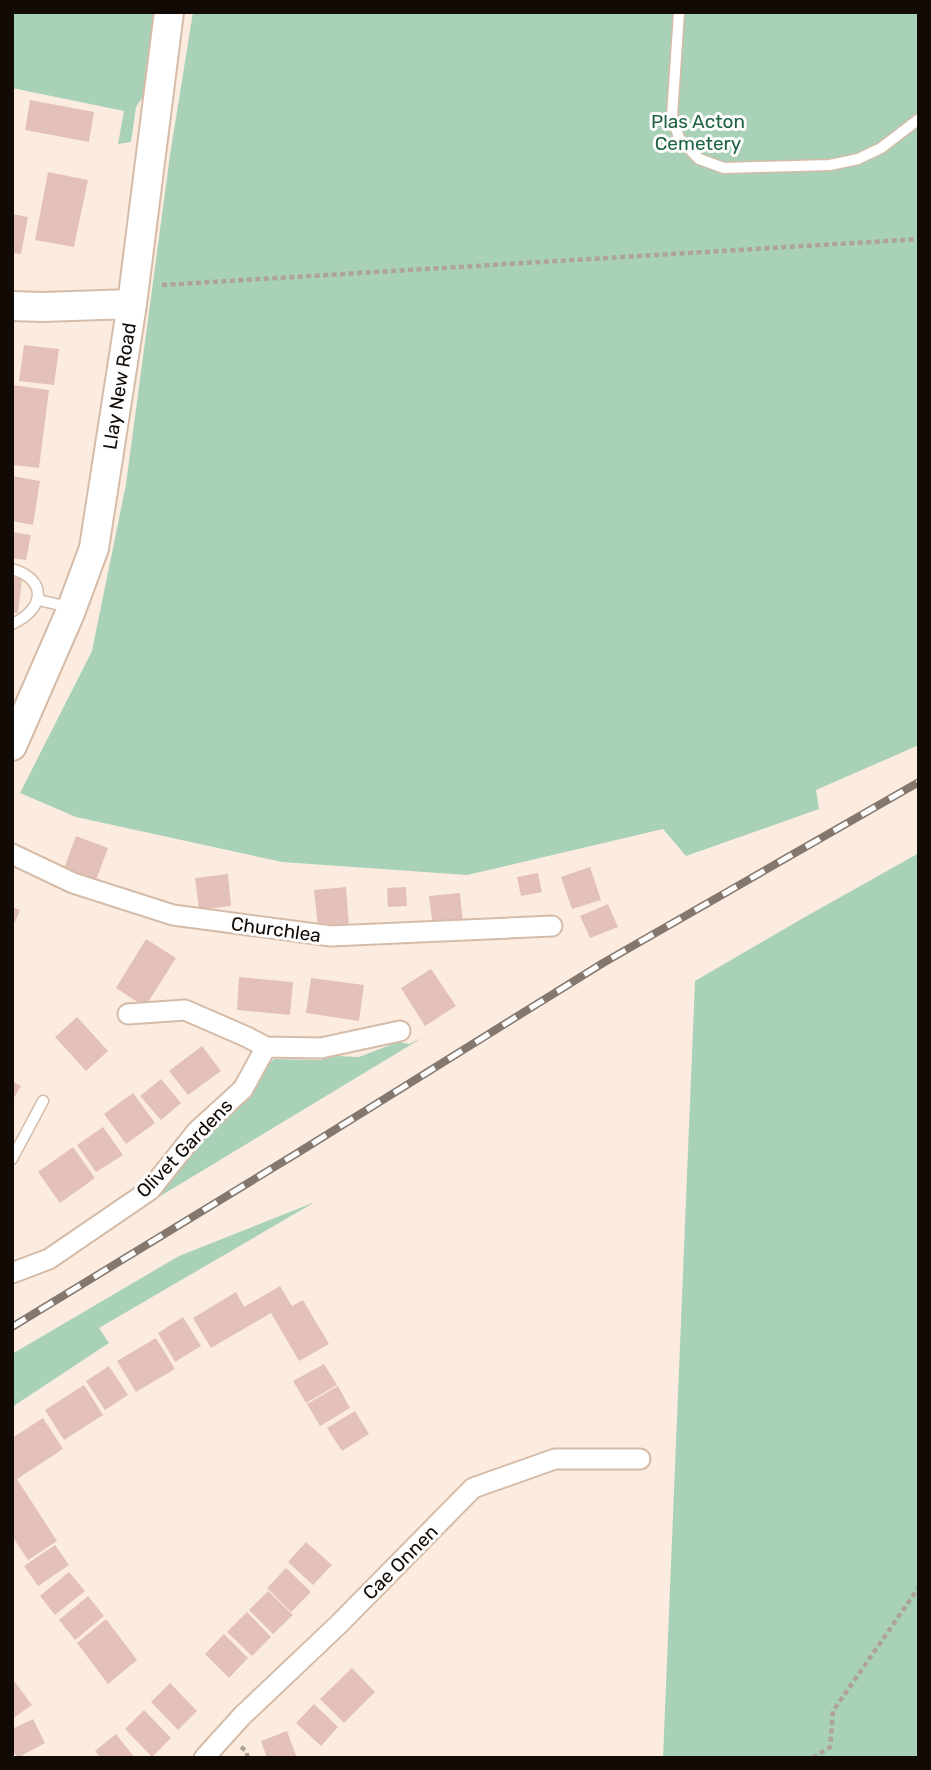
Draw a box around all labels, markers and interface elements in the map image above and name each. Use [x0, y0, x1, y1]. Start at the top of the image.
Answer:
park label: Plas Acton Cemetery [651, 110, 745, 155]
street label: Llay New Road [98, 321, 141, 451]
street label: Churchlea [230, 912, 322, 947]
street label: Olivet Gardens [131, 1094, 237, 1203]
street label: Cae Onnen [358, 1520, 443, 1605]

